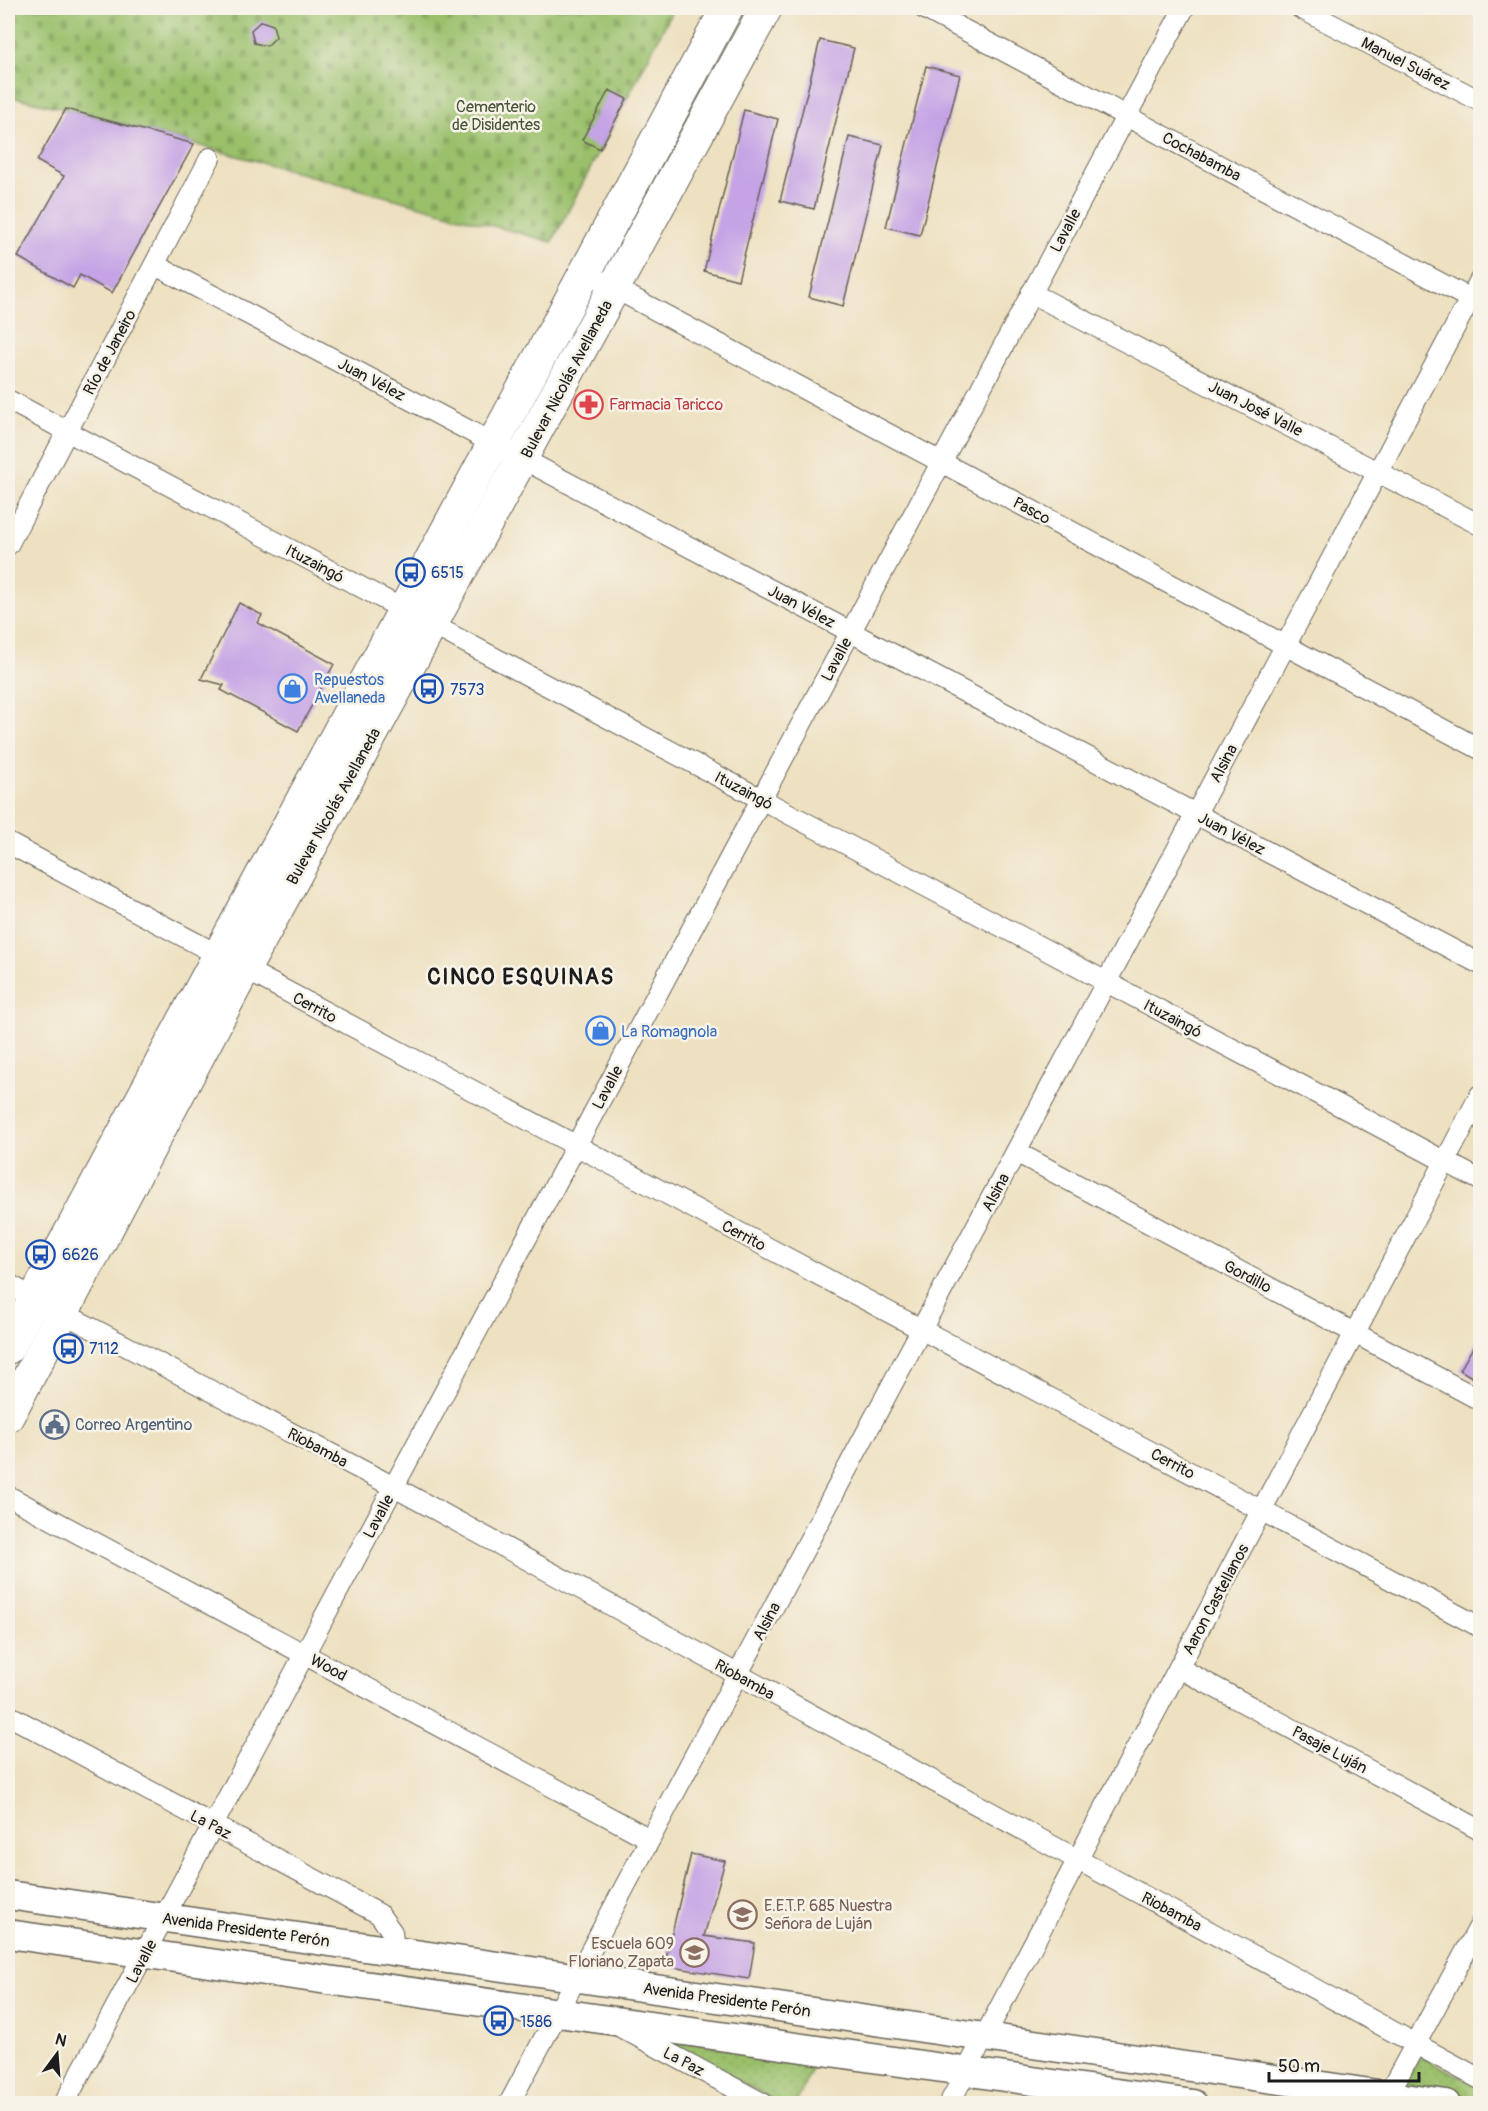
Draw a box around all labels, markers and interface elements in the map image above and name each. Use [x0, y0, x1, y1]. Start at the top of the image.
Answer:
street label: Manuel Suárez [1358, 33, 1453, 95]
park label: Cementerio de Disidentes [452, 97, 540, 135]
street label: Cochabamba [1159, 128, 1244, 186]
street label: Lavalle [1046, 205, 1086, 256]
street label: Bulevar Nicolás Avellaneda [517, 297, 617, 462]
street label: Río de Janeiro [79, 306, 141, 398]
street label: Juan Vélez [334, 354, 409, 406]
street label: Juan José Valle [1205, 377, 1306, 441]
pharmacy icon: Farmacia Taricco [572, 388, 604, 420]
place label: Farmacia Taricco [609, 395, 724, 415]
street label: Pasco [1009, 493, 1054, 529]
street label: Ituzaingó [282, 540, 347, 588]
bus stop icon: 6515 [394, 556, 426, 588]
place label: 6515 [431, 563, 464, 583]
street label: Juan Vélez [764, 581, 839, 633]
street label: Lavalle [817, 634, 857, 685]
place label: Repuestos Avellaneda [314, 670, 385, 708]
shop icon: Repuestos Avellaneda [277, 672, 309, 704]
bus stop icon: 7573 [413, 673, 445, 705]
place label: 7573 [450, 680, 485, 700]
street label: Bulevar Nicolás Avellaneda [282, 725, 385, 888]
street label: Alsina [1206, 741, 1242, 786]
street label: Ituzaingó [711, 767, 776, 815]
street label: Juan Vélez [1194, 808, 1269, 860]
district label: CINCO ESQUINAS [427, 963, 615, 991]
street label: Cerrito [289, 988, 340, 1028]
street label: Ituzaingó [1140, 995, 1205, 1043]
shop icon: La Romagnola [584, 1015, 616, 1047]
place label: La Romagnola [621, 1022, 717, 1042]
street label: Lavalle [588, 1062, 628, 1113]
street label: Alsina [978, 1170, 1014, 1215]
street label: Cerrito [718, 1216, 769, 1256]
bus stop icon: 6626 [25, 1238, 57, 1270]
place label: 6626 [62, 1245, 99, 1265]
street label: Gordillo [1220, 1256, 1275, 1298]
bus stop icon: 7112 [52, 1332, 84, 1364]
place label: 7112 [89, 1339, 119, 1359]
public building icon: Correo Argentino [38, 1408, 70, 1440]
place label: Correo Argentino [75, 1415, 193, 1435]
street label: Riobamba [284, 1424, 351, 1472]
street label: Cerrito [1147, 1444, 1198, 1484]
street label: Lavalle [359, 1491, 399, 1542]
street label: Aaron Castellanos [1178, 1541, 1254, 1658]
street label: Alsina [749, 1599, 785, 1644]
street label: Wood [307, 1650, 350, 1686]
street label: Riobamba [711, 1655, 778, 1705]
street label: Pasaje Luján [1288, 1722, 1371, 1778]
street label: La Paz [186, 1806, 235, 1844]
street label: Riobamba [1138, 1888, 1205, 1936]
place label: E.E.T.P. 685 Nuestra Señora de Luján [764, 1896, 892, 1934]
school or university icon: E.E.T.P. 685 Nuestra Señora de Luján [727, 1898, 759, 1930]
street label: Avenida Presidente Perón [161, 1908, 331, 1952]
place label: Escuela 609 Floriano Zapata [568, 1934, 674, 1972]
street label: Lavalle [122, 1936, 162, 1987]
school or university icon: Escuela 609 Floriano Zapata [679, 1936, 711, 1968]
street label: Avenida Presidente Perón [642, 1978, 812, 2022]
bus stop icon: 1586 [483, 2005, 515, 2037]
place label: 1586 [520, 2012, 552, 2032]
north arrow [27, 2024, 87, 2084]
text: N [53, 2029, 69, 2052]
street label: La Paz [659, 2043, 708, 2081]
scale bar [1269, 2045, 1419, 2083]
text: 50 m [1278, 2055, 1320, 2078]

